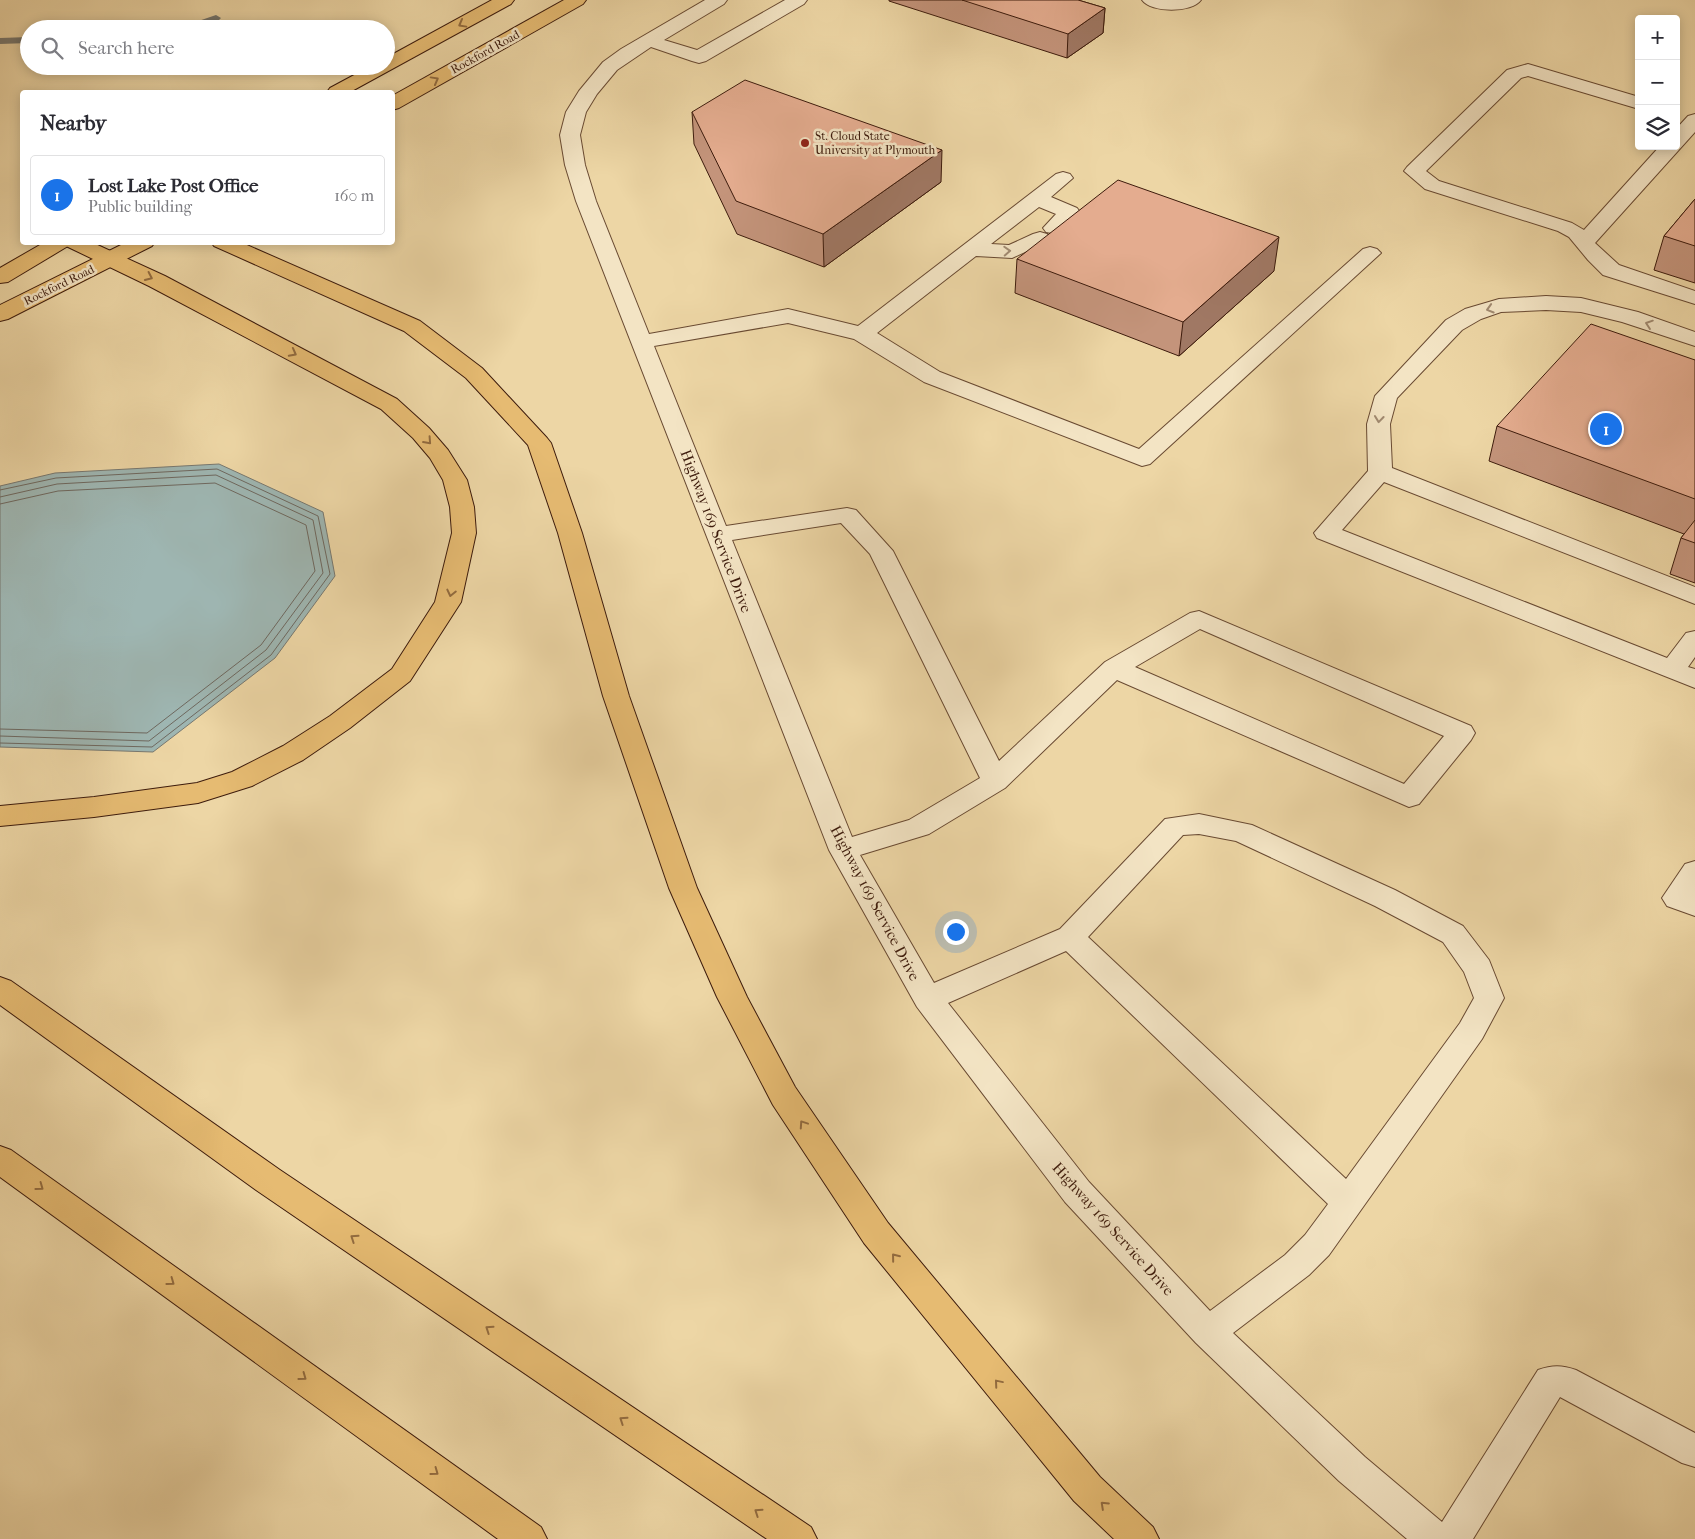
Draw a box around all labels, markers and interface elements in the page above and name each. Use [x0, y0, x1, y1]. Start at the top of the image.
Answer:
map controls [1635, 15, 1680, 150]
button: + [1635, 15, 1680, 60]
one-way arrow [459, 18, 468, 28]
search box [20, 20, 395, 75]
street label: Rockford Road [448, 27, 522, 77]
icon: search [38, 34, 66, 62]
text: Search here [78, 37, 174, 59]
button: − [1635, 60, 1680, 105]
one-way arrow [430, 77, 439, 87]
button: layers [1635, 105, 1680, 150]
text: Nearby [40, 111, 106, 135]
place label: St. Cloud State University at Plymouth [815, 129, 936, 157]
marker: St. Cloud State University at Plymouth [799, 137, 811, 149]
text: Lost Lake Post Office [88, 175, 258, 197]
text: 1 [54, 186, 60, 205]
text: 160 m [334, 186, 374, 205]
text: Public building [88, 197, 192, 216]
one-way arrow [1004, 245, 1012, 256]
street label: Rockford Road [21, 262, 97, 308]
one-way arrow [144, 271, 153, 281]
one-way arrow [1486, 303, 1494, 313]
one-way arrow [1645, 320, 1653, 330]
one-way arrow [288, 347, 297, 357]
pin: 1 [1590, 410, 1622, 448]
one-way arrow [1373, 416, 1384, 424]
one-way arrow [422, 436, 431, 445]
street label: Highway 169 Service Drive [677, 447, 756, 616]
one-way arrow [446, 588, 457, 597]
street label: Highway 169 Service Drive [826, 822, 924, 984]
your location [943, 919, 969, 945]
one-way arrow [799, 1120, 809, 1129]
street label: Highway 169 Service Drive [1048, 1159, 1178, 1300]
one-way arrow [34, 1181, 43, 1190]
one-way arrow [350, 1235, 360, 1244]
one-way arrow [893, 1254, 901, 1263]
one-way arrow [166, 1276, 175, 1285]
one-way arrow [485, 1326, 494, 1335]
one-way arrow [297, 1371, 307, 1380]
one-way arrow [996, 1380, 1004, 1389]
one-way arrow [619, 1417, 628, 1427]
one-way arrow [429, 1466, 439, 1475]
one-way arrow [1101, 1502, 1110, 1511]
one-way arrow [754, 1509, 763, 1518]

